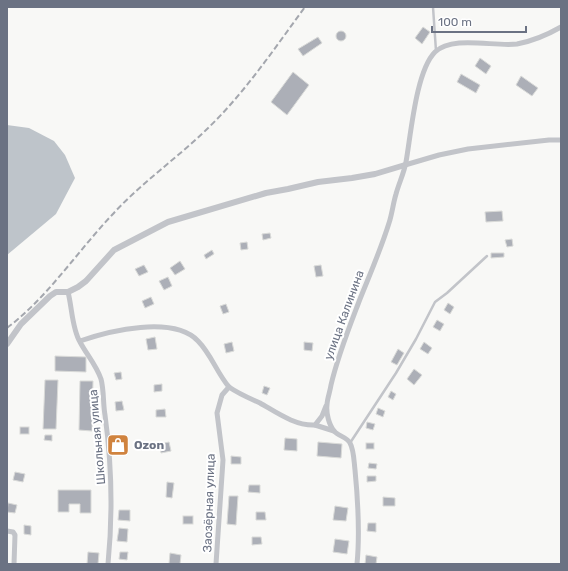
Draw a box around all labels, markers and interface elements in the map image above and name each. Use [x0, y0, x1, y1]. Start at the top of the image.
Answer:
scale bar [432, 8, 526, 34]
text: 100 m [438, 15, 472, 29]
street label: улица Калинина [321, 268, 367, 362]
street label: Школьная улица [86, 389, 108, 485]
shop icon: Ozon [105, 432, 131, 458]
place label: Ozon [134, 438, 164, 452]
street label: Заозёрная улица [200, 453, 218, 553]

